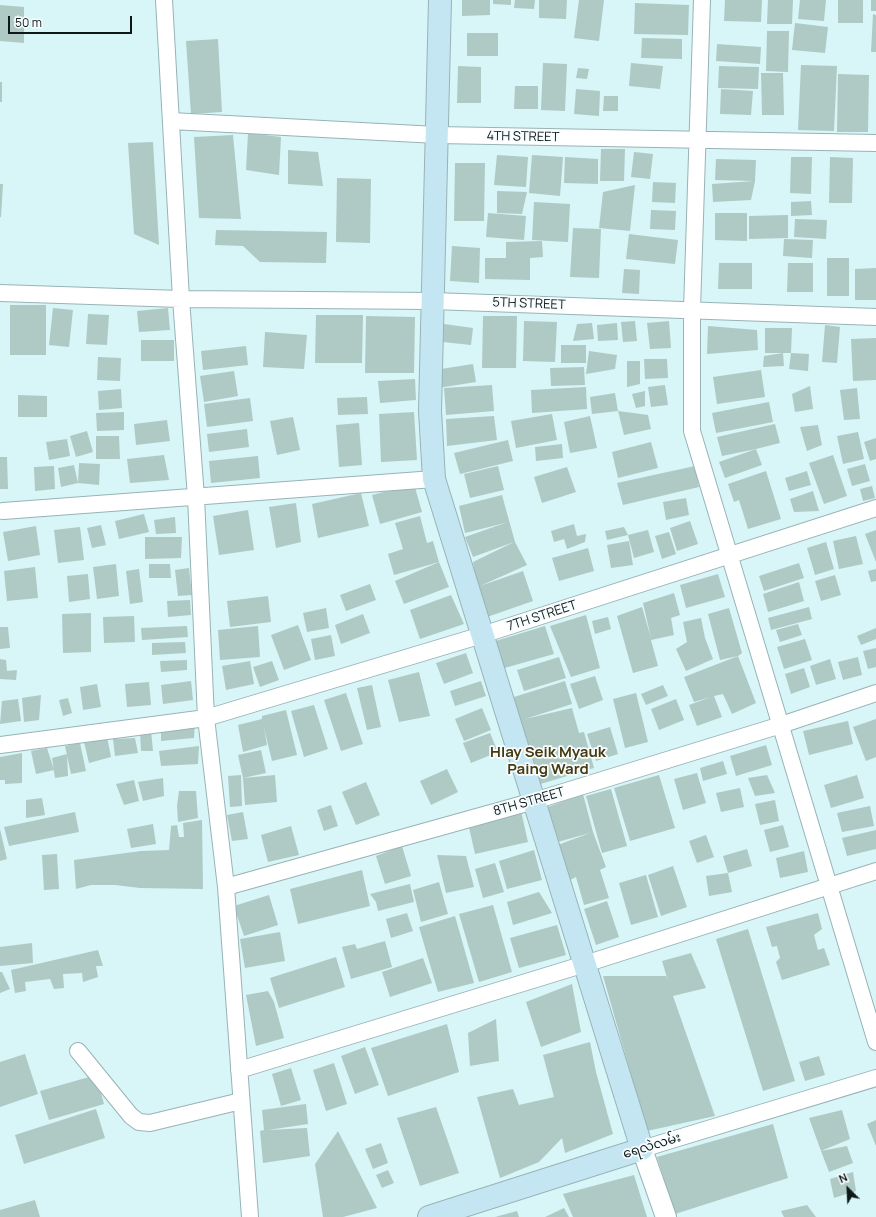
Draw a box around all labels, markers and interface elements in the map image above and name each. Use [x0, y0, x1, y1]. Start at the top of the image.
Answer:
scale bar [10, 8, 134, 34]
text: 50 m [15, 14, 42, 31]
street label: 4TH STREET [487, 129, 559, 145]
street label: 5TH STREET [492, 295, 566, 313]
street label: 7TH STREET [505, 597, 579, 635]
district label: Hlay Seik Myauk Paing Ward [490, 744, 606, 779]
street label: 8TH STREET [492, 784, 566, 820]
street label: ရေလဲလမ်း [621, 1130, 683, 1162]
north arrow [828, 1169, 868, 1209]
text: N [836, 1169, 850, 1186]

